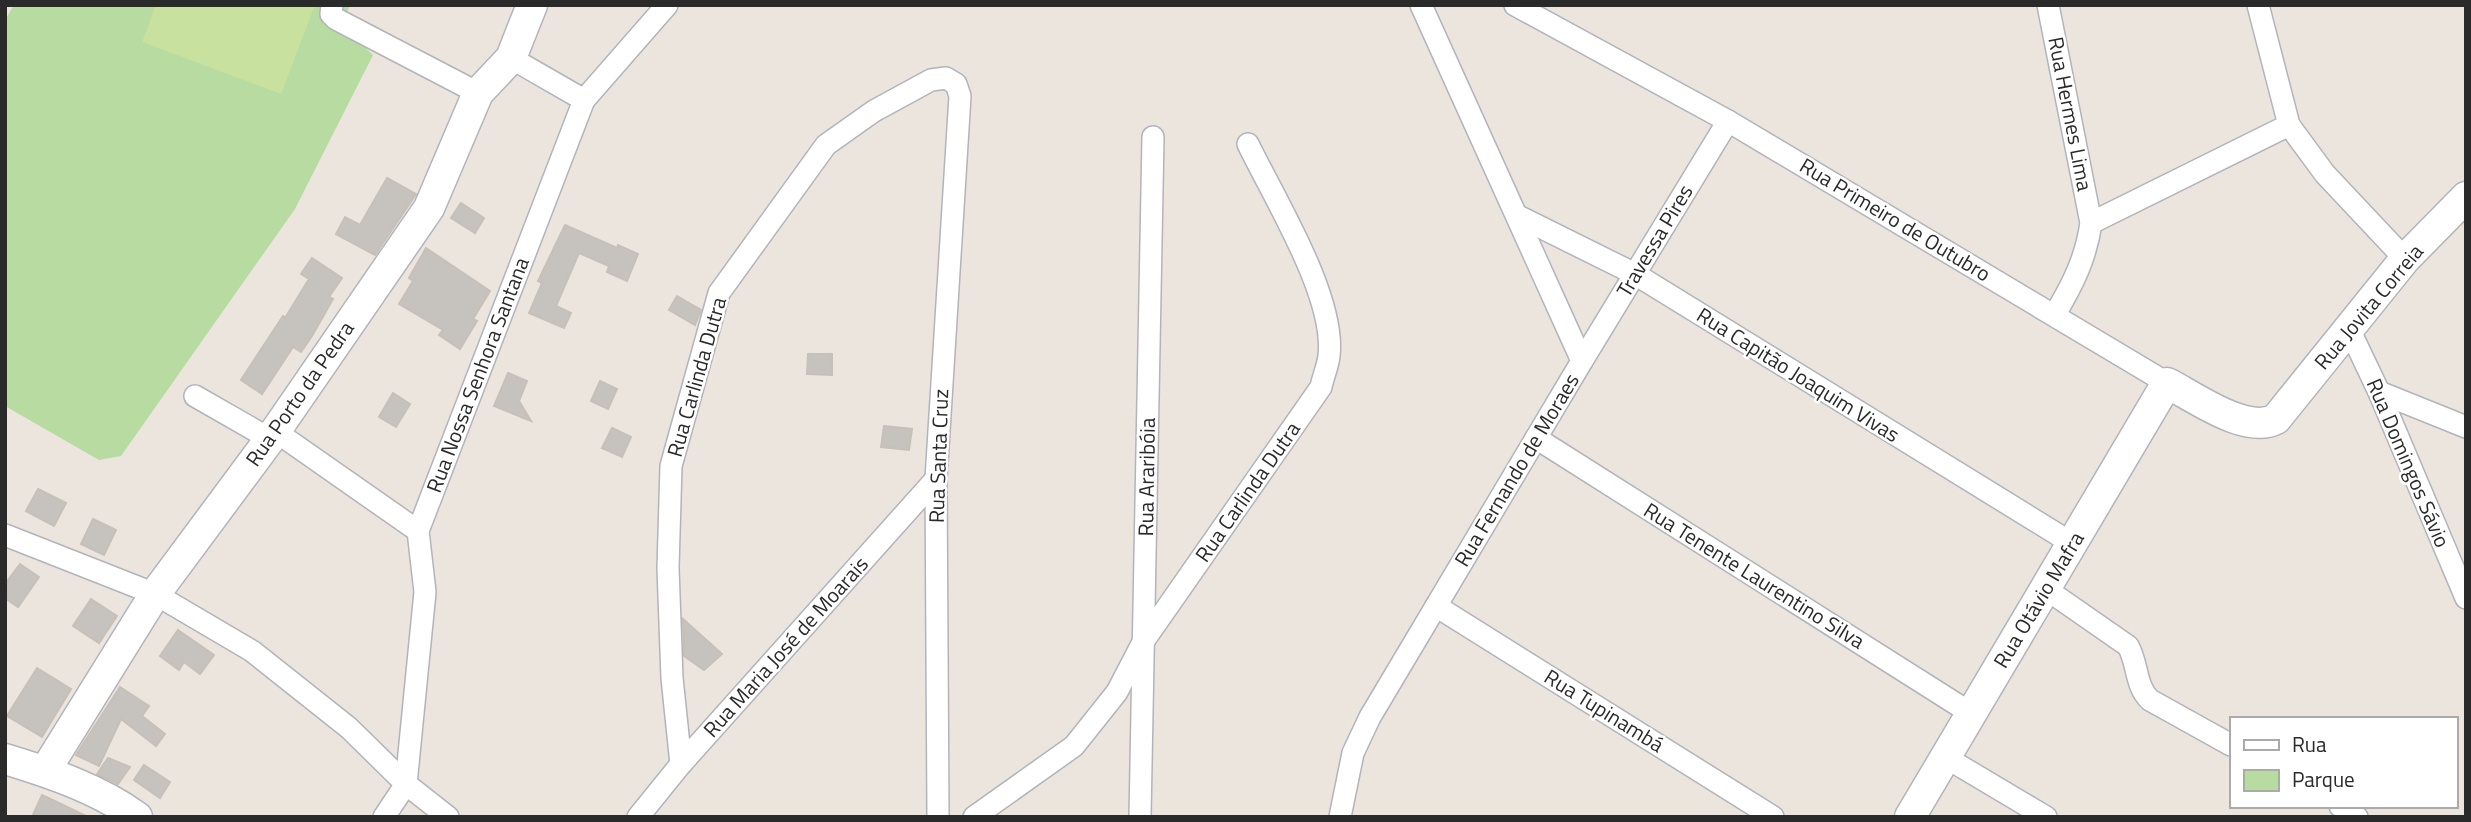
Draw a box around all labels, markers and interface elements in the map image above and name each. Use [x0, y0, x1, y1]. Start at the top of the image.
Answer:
street label: Rua Hermes Lima [2040, 34, 2102, 194]
street label: Rua Primeiro de Outubro [1794, 149, 1997, 289]
street label: Travessa Pires [1608, 178, 1700, 303]
street label: Rua Jovita Correia [2306, 236, 2431, 376]
street label: Rua Nossa Senhora Santana [417, 252, 537, 497]
street label: Rua Carlinda Dutra [658, 292, 734, 461]
street label: Rua Capitão Joaquim Vivas [1691, 299, 1906, 450]
street label: Rua Porto da Pedra [237, 314, 362, 473]
street label: Rua Fernando de Moraes [1446, 367, 1587, 572]
street label: Rua Domingos Sávio [2359, 373, 2459, 552]
street label: Rua Santa Cruz [920, 388, 956, 524]
street label: Rua Carlinda Dutra [1187, 414, 1308, 568]
street label: Rua Araribóia [1129, 417, 1163, 537]
street label: Rua Tenente Laurentino Silva [1638, 494, 1872, 657]
street label: Rua Otávio Mafra [1985, 525, 2092, 674]
street label: Rua Maria José de Moarais [695, 549, 875, 744]
street label: Rua Tupinambá [1538, 661, 1671, 760]
legend [2230, 717, 2457, 808]
text: Rua [2292, 728, 2327, 760]
text: Parque [2292, 763, 2355, 795]

